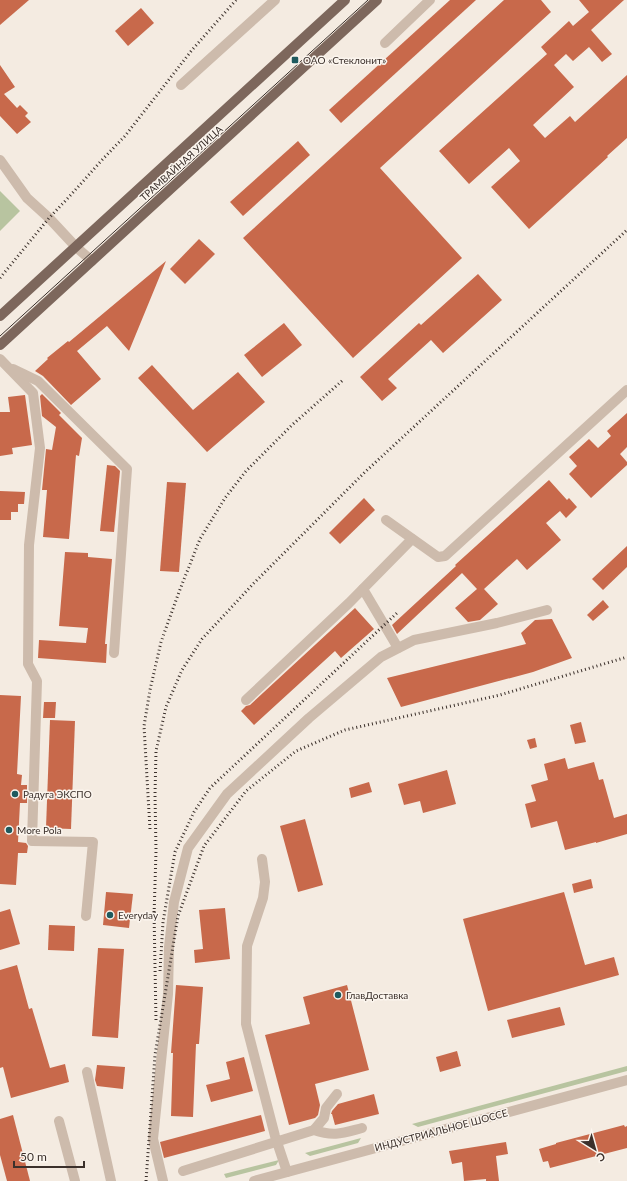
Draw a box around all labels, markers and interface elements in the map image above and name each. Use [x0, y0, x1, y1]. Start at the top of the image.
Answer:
place label: ОАО «Стеклонит» [303, 54, 386, 66]
marker: ОАО «Стеклонит» [290, 55, 300, 65]
street label: ТРАМВАЙНАЯ УЛИЦА [137, 123, 225, 203]
place label: Радуга ЭКСПО [23, 788, 92, 800]
marker: Радуга ЭКСПО [10, 789, 20, 799]
place label: More Pola [17, 824, 62, 836]
marker: More Pola [4, 825, 14, 835]
place label: Everyday [118, 909, 159, 921]
marker: Everyday [105, 910, 115, 920]
place label: ГлавДоставка [346, 989, 408, 1001]
marker: ГлавДоставка [333, 990, 343, 1000]
street label: ИНДУСТРИАЛЬНОЕ ШОССЕ [373, 1106, 509, 1154]
north arrow [575, 1129, 615, 1169]
scale bar [14, 1143, 84, 1169]
text: 50 m [20, 1149, 47, 1164]
text: С [594, 1150, 608, 1165]

